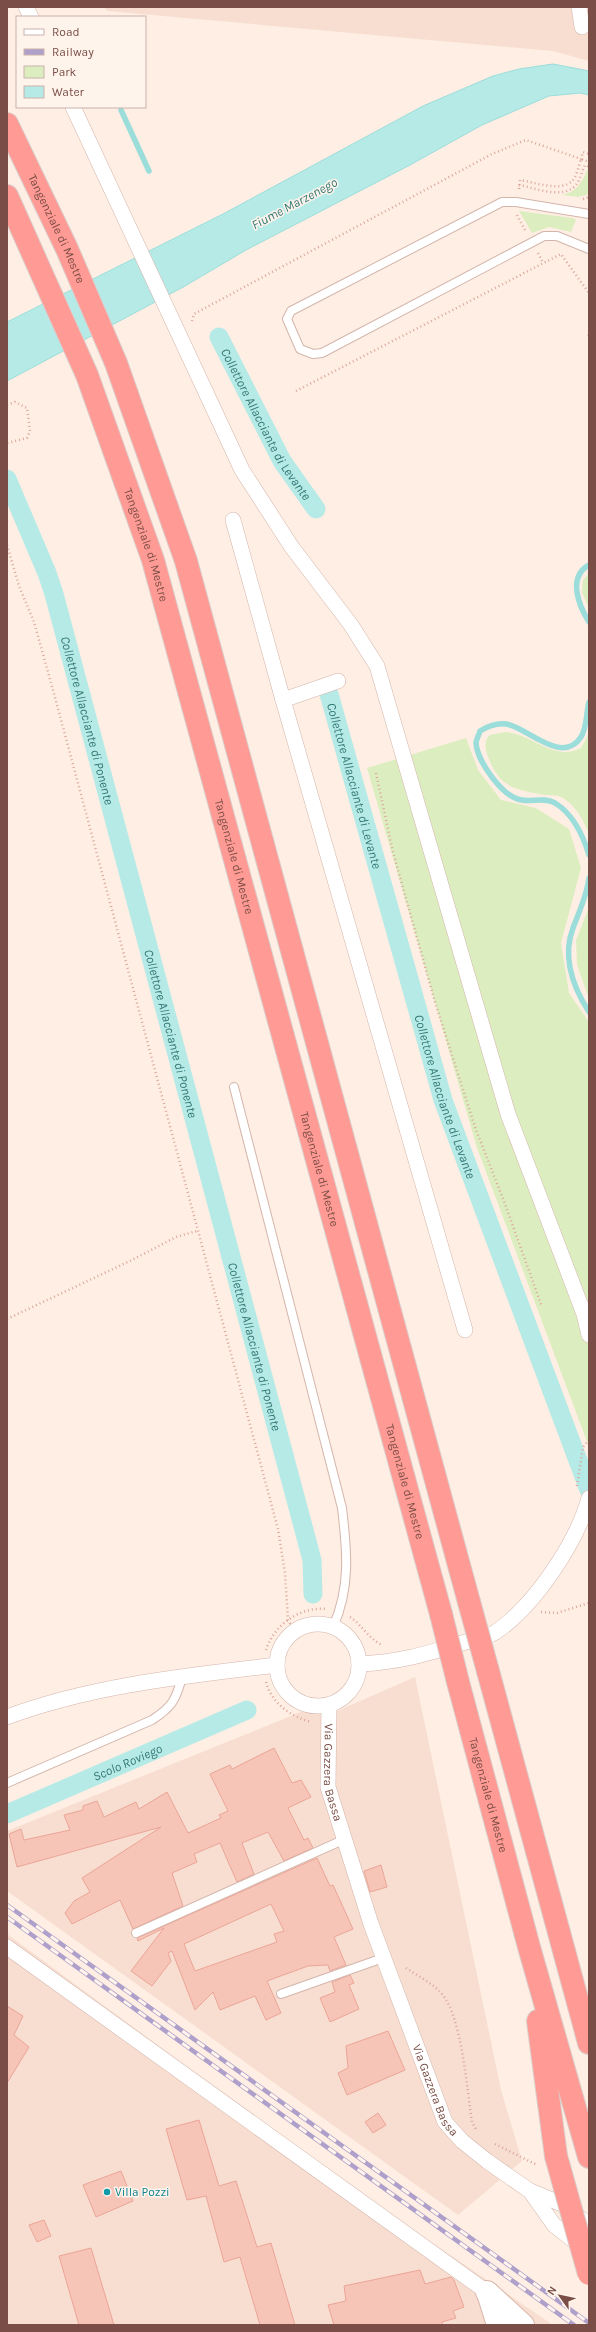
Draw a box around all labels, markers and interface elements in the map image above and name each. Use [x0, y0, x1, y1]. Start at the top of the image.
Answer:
legend [16, 16, 146, 108]
text: Road [52, 25, 80, 39]
text: Railway [52, 45, 94, 59]
text: Park [52, 65, 77, 79]
text: Water [52, 85, 85, 99]
street label: Tangenziale di Mestre [25, 172, 88, 285]
water label: Fiume Marzenego [249, 174, 340, 232]
water label: Collettore Allacciante di Levante [218, 346, 314, 503]
street label: Tangenziale di Mestre [121, 486, 171, 603]
water label: Collettore Allacciante di Ponente [58, 635, 117, 806]
water label: Collettore Allacciante di Levante [324, 701, 385, 870]
street label: Tangenziale di Mestre [212, 798, 256, 916]
water label: Collettore Allacciante di Ponente [141, 948, 201, 1119]
water label: Collettore Allacciante di Levante [411, 1013, 479, 1181]
street label: Tangenziale di Mestre [297, 1110, 342, 1228]
water label: Collettore Allacciante di Ponente [225, 1261, 284, 1432]
street label: Tangenziale di Mestre [382, 1423, 427, 1541]
street label: Via Gazzera Bassa [321, 1723, 345, 1823]
street label: Tangenziale di Mestre [466, 1736, 510, 1854]
water label: Scolo Roviego [90, 1741, 165, 1784]
street label: Via Gazzera Bassa [410, 2042, 461, 2139]
place label: Villa Pozzi [115, 2185, 170, 2199]
marker: Villa Pozzi [102, 2187, 112, 2197]
north arrow [540, 2276, 580, 2316]
text: N [544, 2284, 560, 2298]

